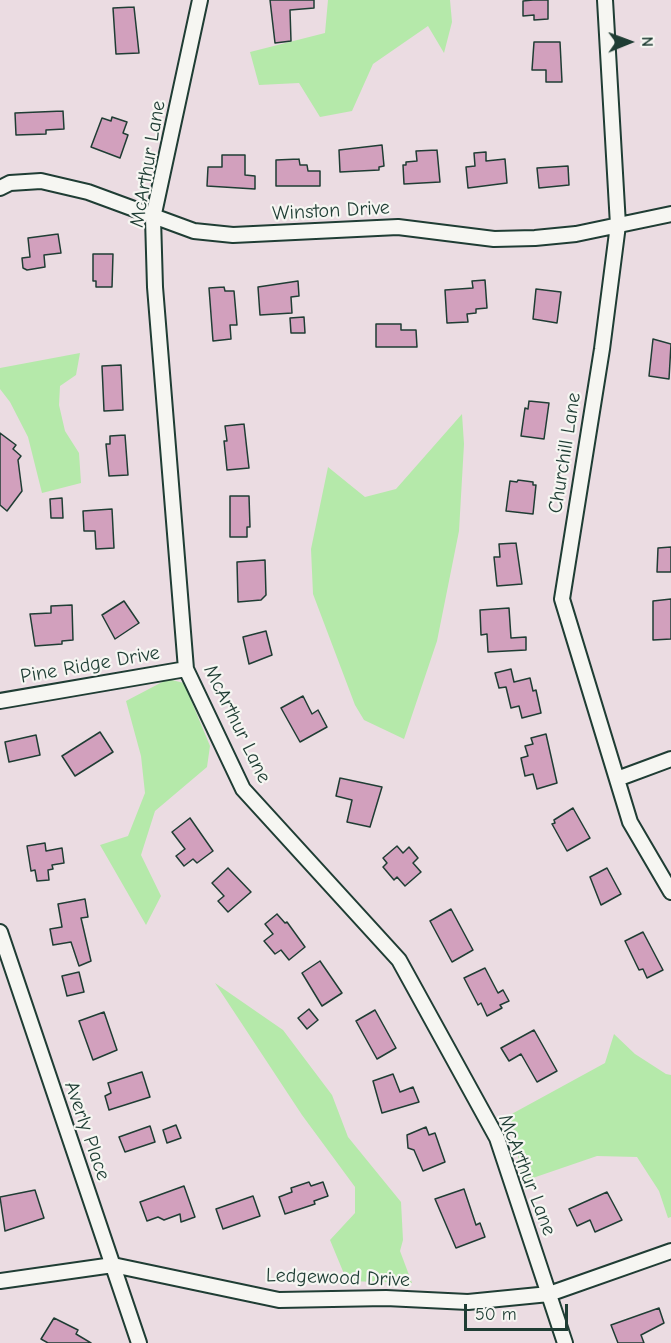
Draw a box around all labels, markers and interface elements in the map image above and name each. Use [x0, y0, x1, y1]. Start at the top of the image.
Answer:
north arrow [599, 12, 659, 72]
text: N [638, 36, 656, 47]
street label: McArthur Lane [125, 99, 171, 229]
street label: Winston Drive [272, 196, 390, 226]
street label: Churchill Lane [544, 391, 586, 515]
street label: Pine Ridge Drive [19, 641, 161, 689]
street label: McArthur Lane [198, 661, 276, 787]
street label: Averly Place [59, 1078, 115, 1184]
street label: McArthur Lane [493, 1111, 561, 1239]
street label: Ledgewood Drive [266, 1263, 410, 1293]
scale bar [467, 1292, 570, 1330]
text: 50 m [475, 1304, 517, 1325]

